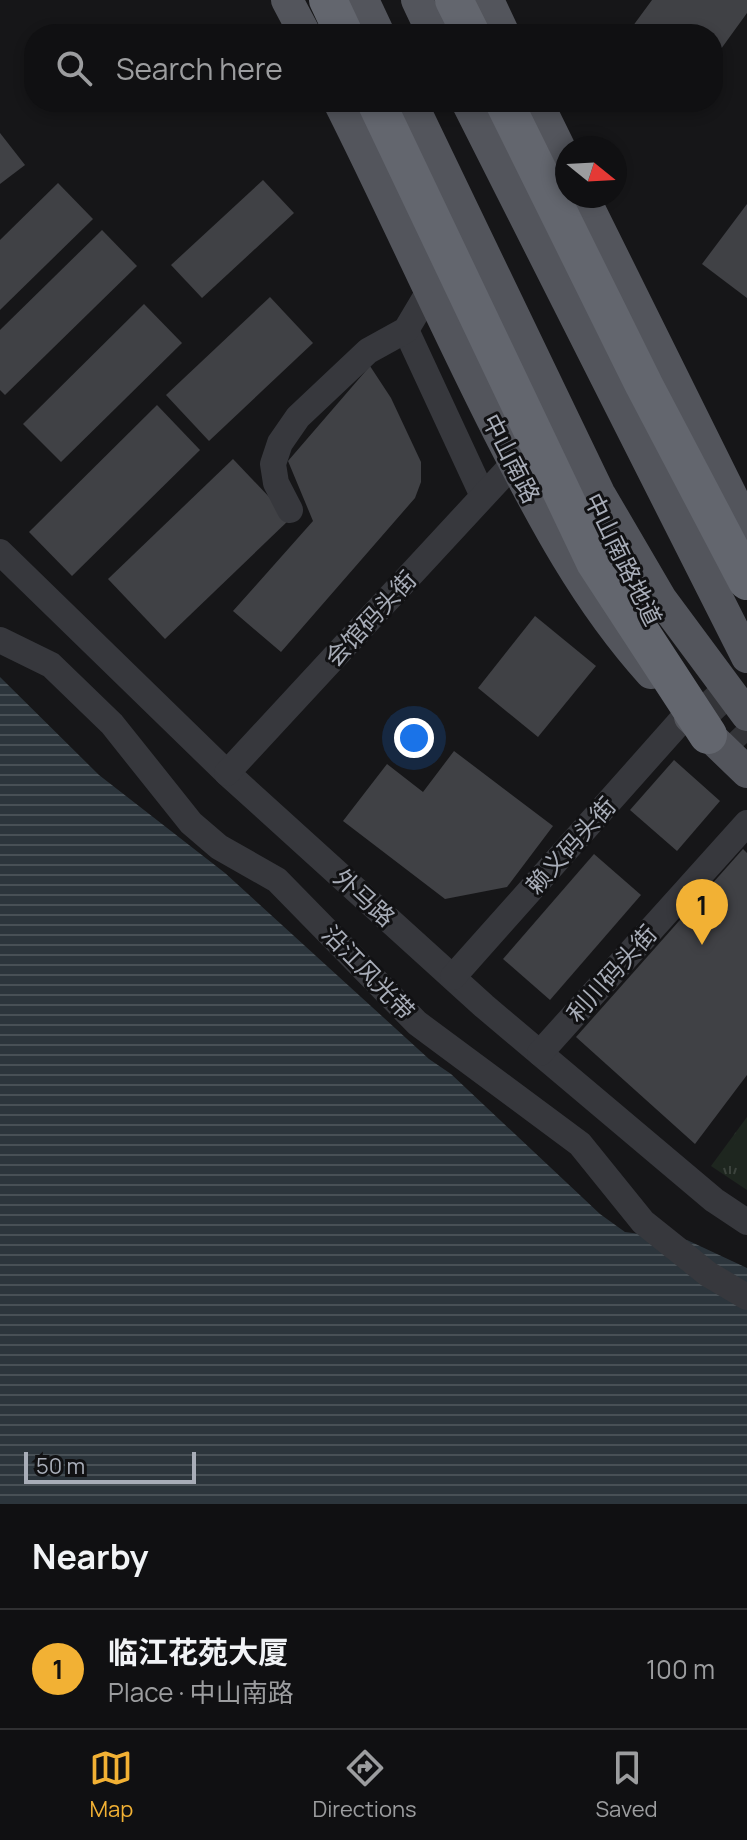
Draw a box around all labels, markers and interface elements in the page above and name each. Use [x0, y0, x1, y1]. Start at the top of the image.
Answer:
search box [24, 24, 723, 112]
icon: search [52, 46, 96, 90]
text: Search here [116, 48, 283, 89]
north arrow [555, 136, 627, 208]
street label: 中山南路 [476, 408, 548, 508]
street label: 中山南路地道 [578, 487, 670, 631]
street label: 会馆码头街 [317, 563, 423, 673]
your location [394, 718, 434, 758]
street label: 赖义码头街 [518, 789, 622, 901]
street label: 外马路 [327, 861, 403, 933]
pin: 1 [676, 879, 728, 945]
street label: 沿江风光带 [315, 917, 423, 1027]
street label: 利川码头街 [559, 917, 663, 1029]
scale bar [24, 1448, 196, 1484]
text: 50 m [36, 1451, 85, 1481]
text: Nearby [32, 1533, 148, 1579]
text: 临江花苑大厦 [108, 1631, 288, 1672]
text: 1 [52, 1651, 64, 1687]
text: 100 m [646, 1651, 715, 1687]
text: Place · 中山南路 [108, 1674, 294, 1710]
tab: Map [89, 1746, 133, 1824]
tab: Directions [312, 1746, 417, 1824]
tab: Saved [596, 1746, 658, 1824]

